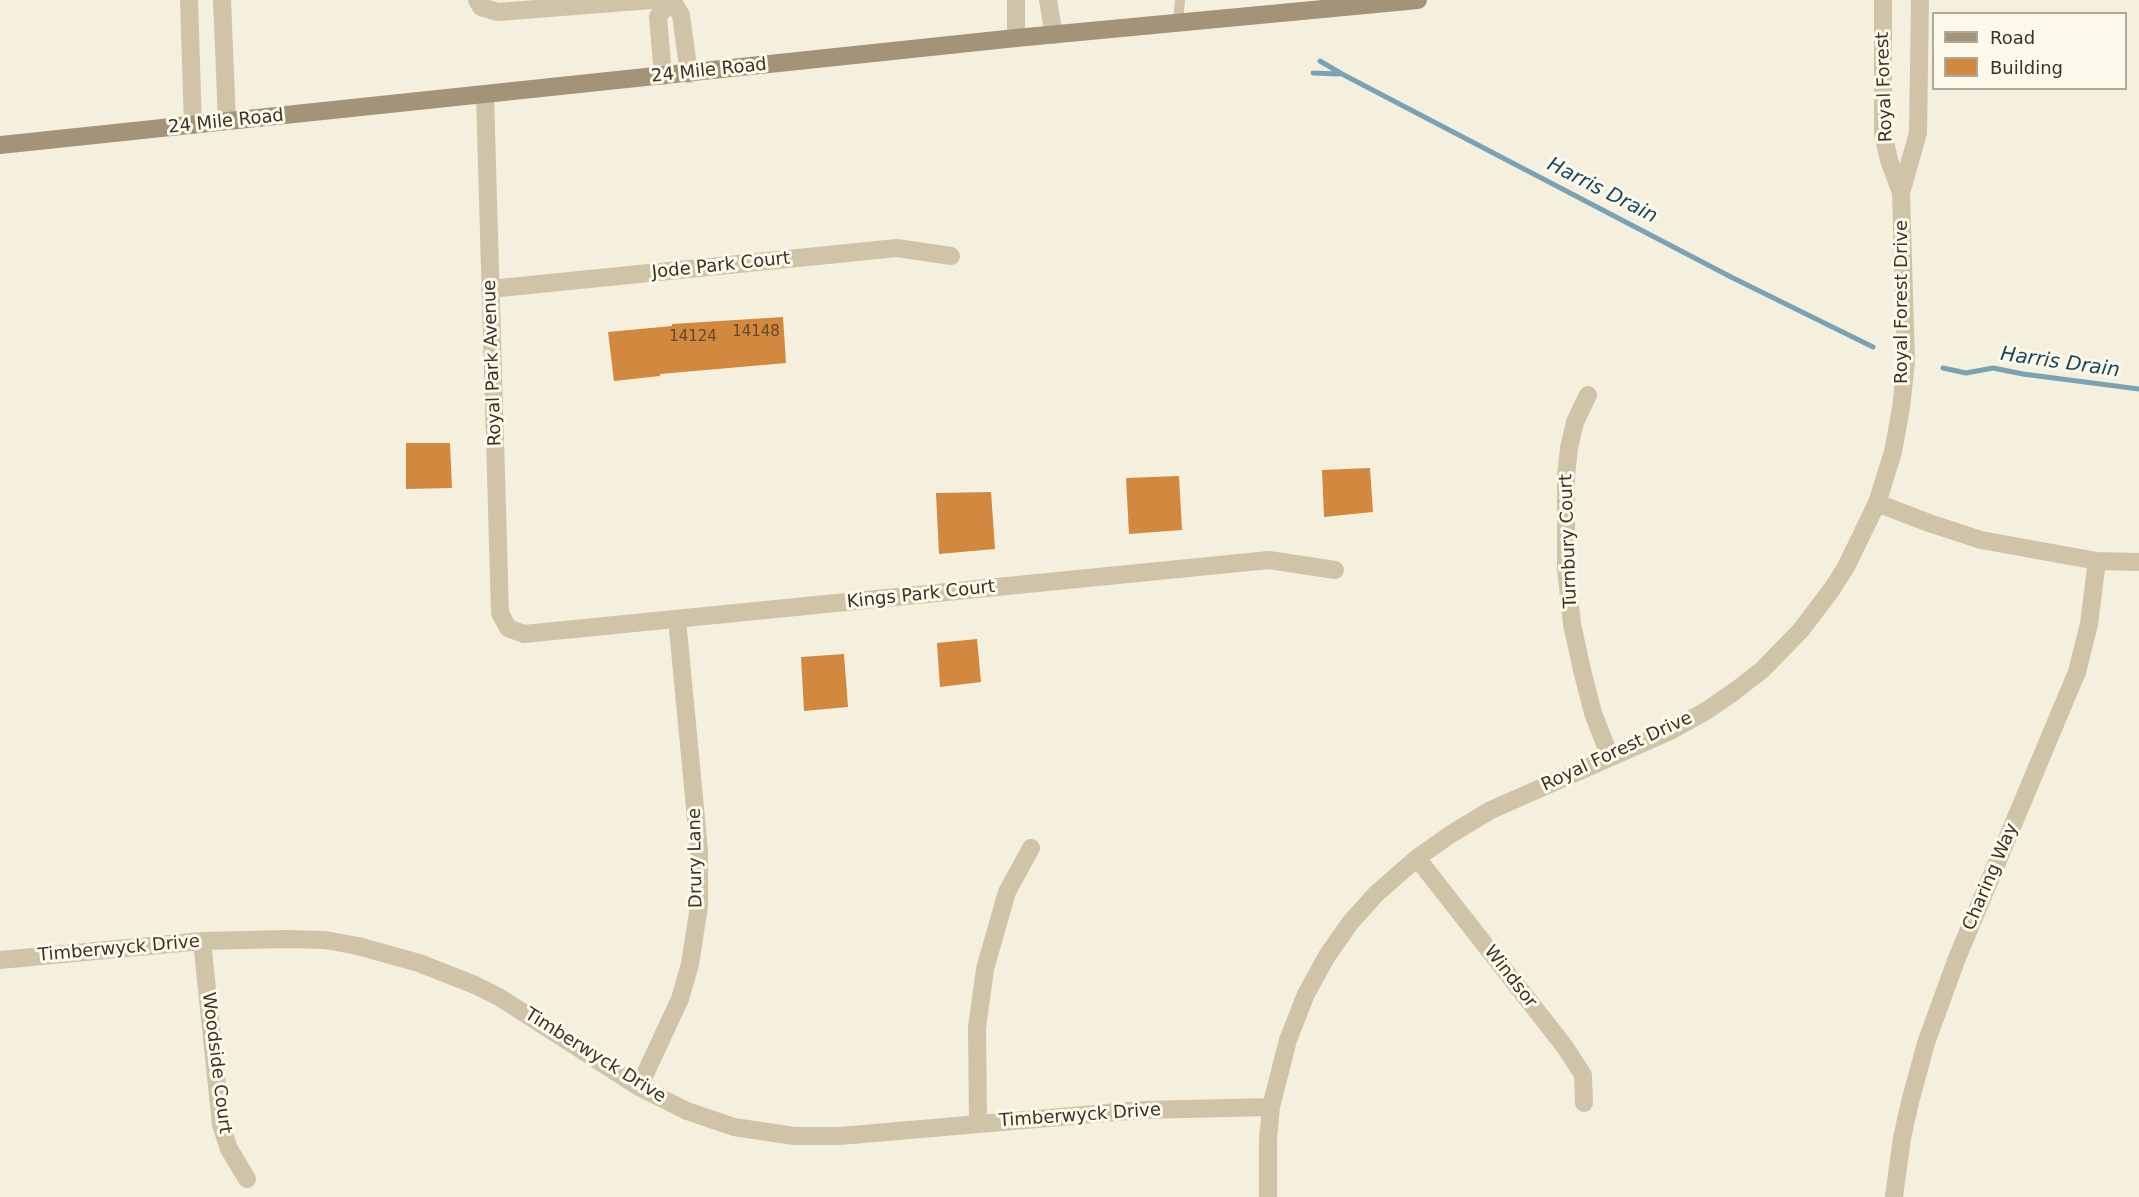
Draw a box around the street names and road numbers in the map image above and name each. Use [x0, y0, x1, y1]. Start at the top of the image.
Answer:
street label: Royal Forest [1872, 31, 1898, 143]
street label: 24 Mile Road [650, 54, 768, 88]
street label: 24 Mile Road [167, 105, 285, 139]
street label: Royal Forest Drive [1891, 220, 1913, 384]
street label: Jode Park Court [651, 248, 791, 284]
street label: Royal Park Avenue [479, 279, 507, 447]
street label: Turnbury Court [1556, 474, 1582, 608]
street label: Kings Park Court [846, 576, 996, 614]
street label: Royal Forest Drive [1538, 708, 1696, 796]
street label: Drury Lane [684, 808, 708, 908]
street label: Charing Way [1959, 820, 2023, 934]
street label: Timberwyck Drive [37, 931, 201, 967]
street label: Windsor [1479, 942, 1541, 1012]
street label: Woodside Court [197, 991, 235, 1135]
street label: Timberwyck Drive [520, 1004, 670, 1108]
street label: Timberwyck Drive [998, 1100, 1162, 1132]

